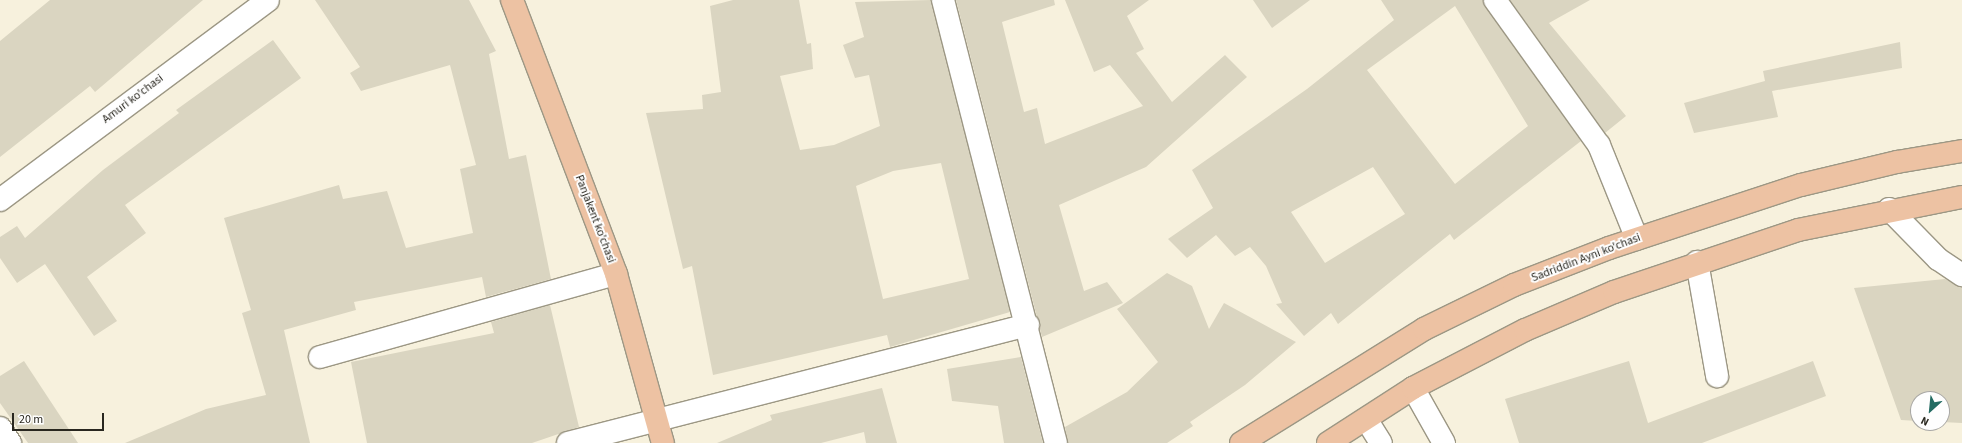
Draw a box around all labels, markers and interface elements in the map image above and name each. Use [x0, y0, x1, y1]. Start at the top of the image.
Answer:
street label: Amuri ko'chasi [99, 71, 167, 127]
street label: Panjakent ko'chasi [572, 173, 618, 265]
street label: Sadriddin Ayni ko'chasi [1529, 230, 1643, 286]
north arrow [1910, 391, 1950, 431]
scale bar [14, 405, 106, 431]
text: 20 m [19, 411, 43, 428]
text: N [1918, 413, 1931, 430]

